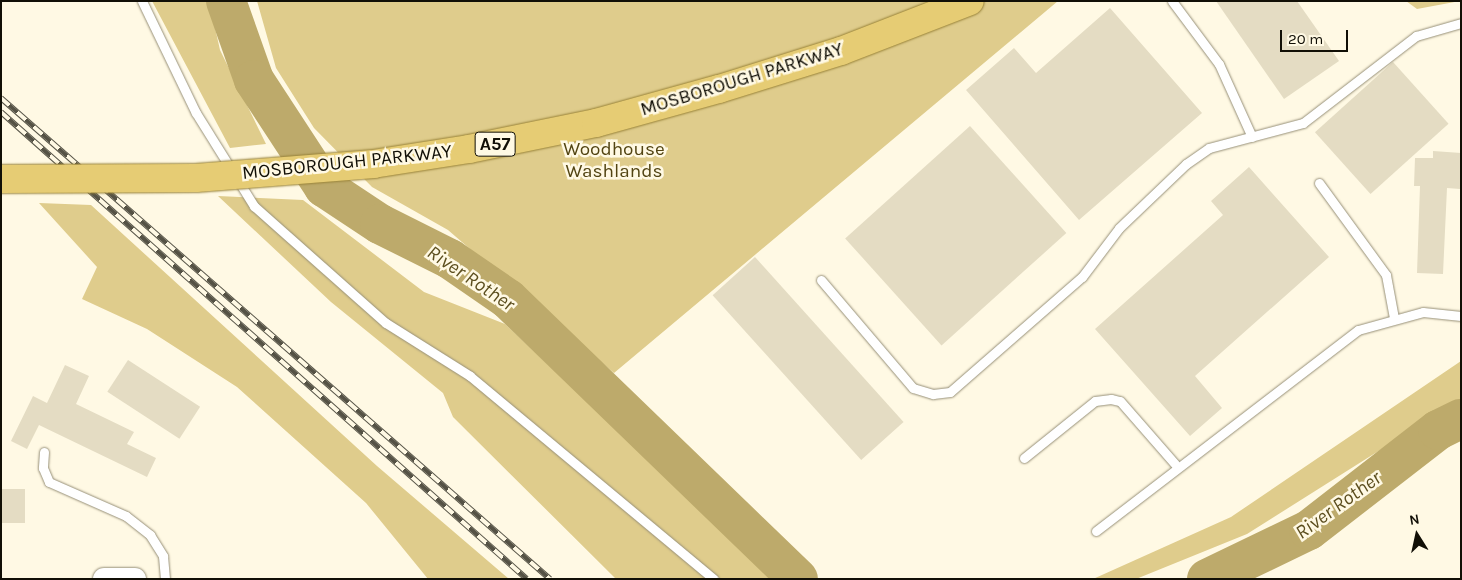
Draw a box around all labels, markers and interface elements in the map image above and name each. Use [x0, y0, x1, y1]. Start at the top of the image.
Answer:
scale bar [1282, 20, 1350, 52]
text: 20 m [1288, 30, 1323, 48]
street label: MOSBOROUGH PARKWAY [638, 38, 846, 122]
road number: A57 [474, 128, 516, 160]
park label: Woodhouse Washlands [563, 139, 665, 183]
street label: MOSBOROUGH PARKWAY [241, 141, 453, 185]
water label: River Rother [423, 240, 519, 316]
water label: River Rother [1290, 466, 1386, 544]
north arrow [1392, 510, 1442, 560]
text: N [1408, 510, 1421, 529]

